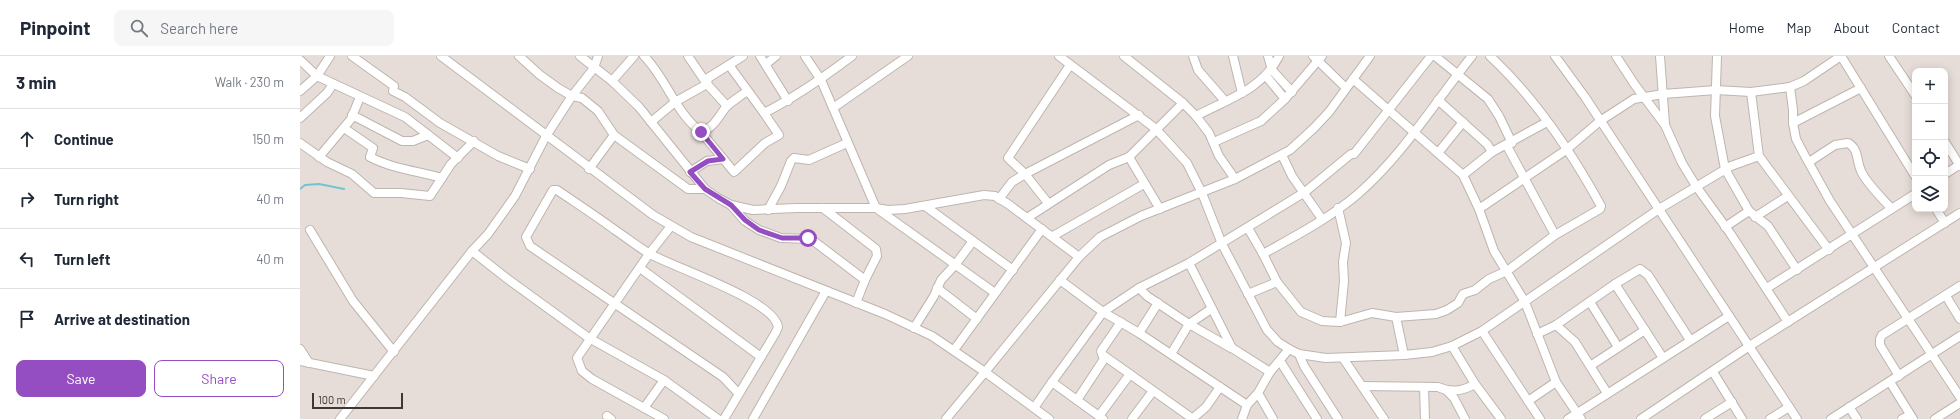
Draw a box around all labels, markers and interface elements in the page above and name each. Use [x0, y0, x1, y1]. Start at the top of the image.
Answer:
search box [114, 10, 394, 46]
text: Pinpoint [20, 16, 90, 39]
icon: search [128, 17, 150, 39]
text: Search here [160, 19, 238, 37]
text: Home [1729, 19, 1765, 36]
text: Map [1787, 19, 1811, 36]
text: About [1833, 19, 1870, 36]
text: Contact [1892, 19, 1940, 36]
map controls [1912, 68, 1948, 212]
button: + [1912, 68, 1948, 104]
text: 3 min [16, 72, 56, 92]
text: Walk · 230 m [215, 74, 284, 90]
button: − [1912, 104, 1948, 140]
route end [692, 123, 710, 141]
icon: ahead [16, 128, 38, 150]
text: Continue [54, 130, 114, 148]
text: 150 m [252, 131, 284, 147]
button: locate [1912, 140, 1948, 176]
button: layers [1912, 176, 1948, 212]
icon: right [16, 188, 38, 210]
text: Turn right [54, 190, 119, 208]
text: 40 m [256, 191, 284, 207]
route start [799, 229, 817, 247]
icon: left [16, 248, 38, 270]
text: Turn left [54, 250, 110, 268]
text: 40 m [256, 251, 284, 267]
icon: arrive [16, 308, 38, 330]
text: Arrive at destination [54, 310, 190, 328]
button: Save [16, 360, 146, 397]
button: Share [154, 360, 284, 397]
scale bar [312, 391, 403, 410]
text: 100 m [318, 393, 346, 406]

